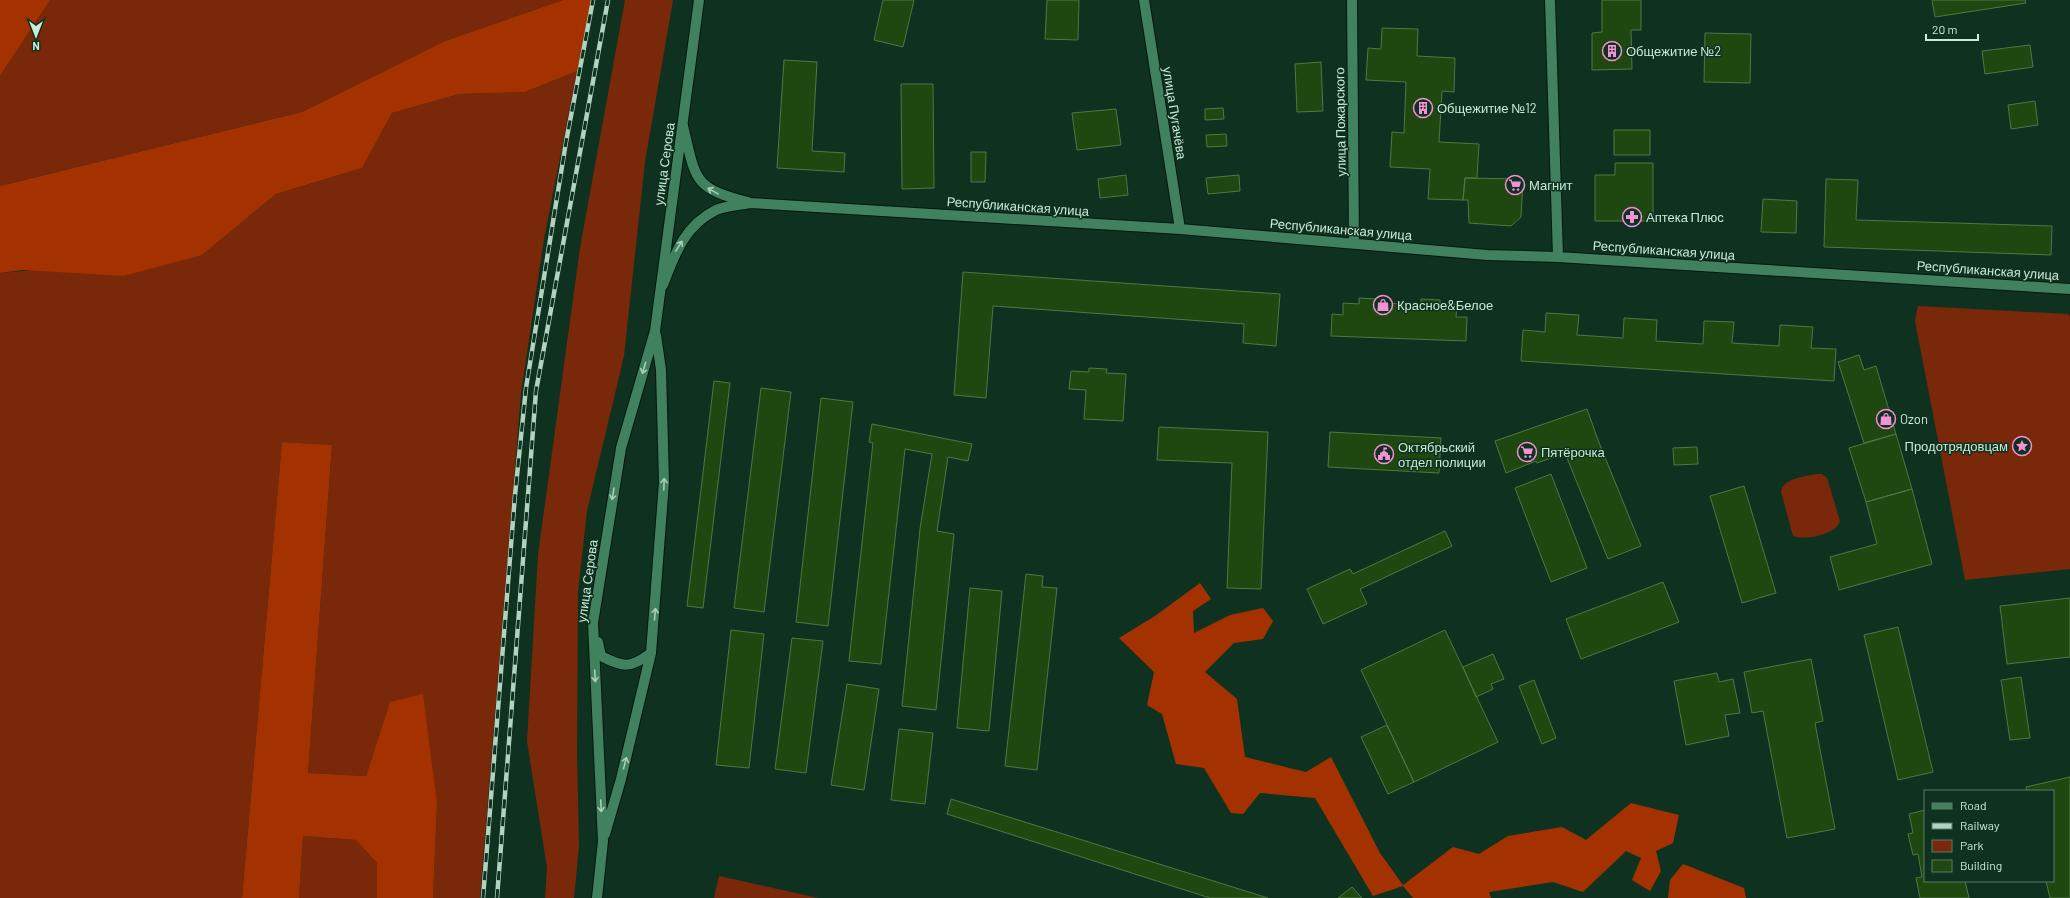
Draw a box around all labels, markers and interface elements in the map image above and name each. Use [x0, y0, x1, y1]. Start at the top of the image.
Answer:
north arrow [16, 16, 56, 56]
scale bar [1926, 16, 1978, 42]
text: 20 m [1932, 22, 1958, 36]
text: N [32, 40, 40, 53]
building icon: Общежитие №2 [1601, 40, 1623, 62]
place label: Общежитие №2 [1626, 43, 1721, 59]
street label: улица Пугачёва [1160, 66, 1190, 161]
street label: улица Пожарского [1331, 67, 1349, 177]
building icon: Общежитие №12 [1412, 97, 1434, 119]
place label: Общежитие №12 [1437, 100, 1537, 116]
street label: улица Серова [650, 121, 678, 206]
supermarket icon: Магнит [1504, 174, 1526, 196]
place label: Магнит [1529, 177, 1572, 193]
one-way arrow [707, 187, 719, 194]
street label: Республиканская улица [946, 193, 1090, 219]
pharmacy icon: Аптека Плюс [1621, 206, 1643, 228]
place label: Аптека Плюс [1646, 209, 1724, 225]
street label: Республиканская улица [1269, 215, 1414, 243]
street label: Республиканская улица [1592, 237, 1736, 263]
one-way arrow [676, 240, 684, 252]
street label: Республиканская улица [1916, 257, 2060, 283]
shop icon: Красное&Белое [1372, 294, 1394, 316]
place label: Красное&Белое [1397, 297, 1493, 313]
one-way arrow [640, 361, 647, 374]
shop icon: Ozon [1875, 408, 1897, 430]
place label: Ozon [1900, 411, 1928, 427]
place icon: Продотрядовцам [2011, 435, 2033, 457]
place label: Продотрядовцам [1905, 438, 2008, 454]
place label: Октябрьский отдел полиции [1398, 439, 1486, 470]
supermarket icon: Пятёрочка [1516, 441, 1538, 463]
public building icon: Октябрьский отдел полиции [1373, 443, 1395, 465]
place label: Пятёрочка [1541, 444, 1605, 460]
one-way arrow [660, 478, 667, 491]
one-way arrow [609, 487, 617, 500]
street label: улица Серова [573, 538, 601, 623]
one-way arrow [651, 608, 658, 621]
one-way arrow [591, 669, 599, 682]
one-way arrow [621, 757, 629, 770]
legend [1924, 790, 2054, 882]
text: Road [1960, 798, 1987, 812]
one-way arrow [597, 799, 605, 812]
text: Railway [1960, 818, 2000, 832]
text: Park [1960, 838, 1984, 852]
text: Building [1960, 858, 2002, 872]

